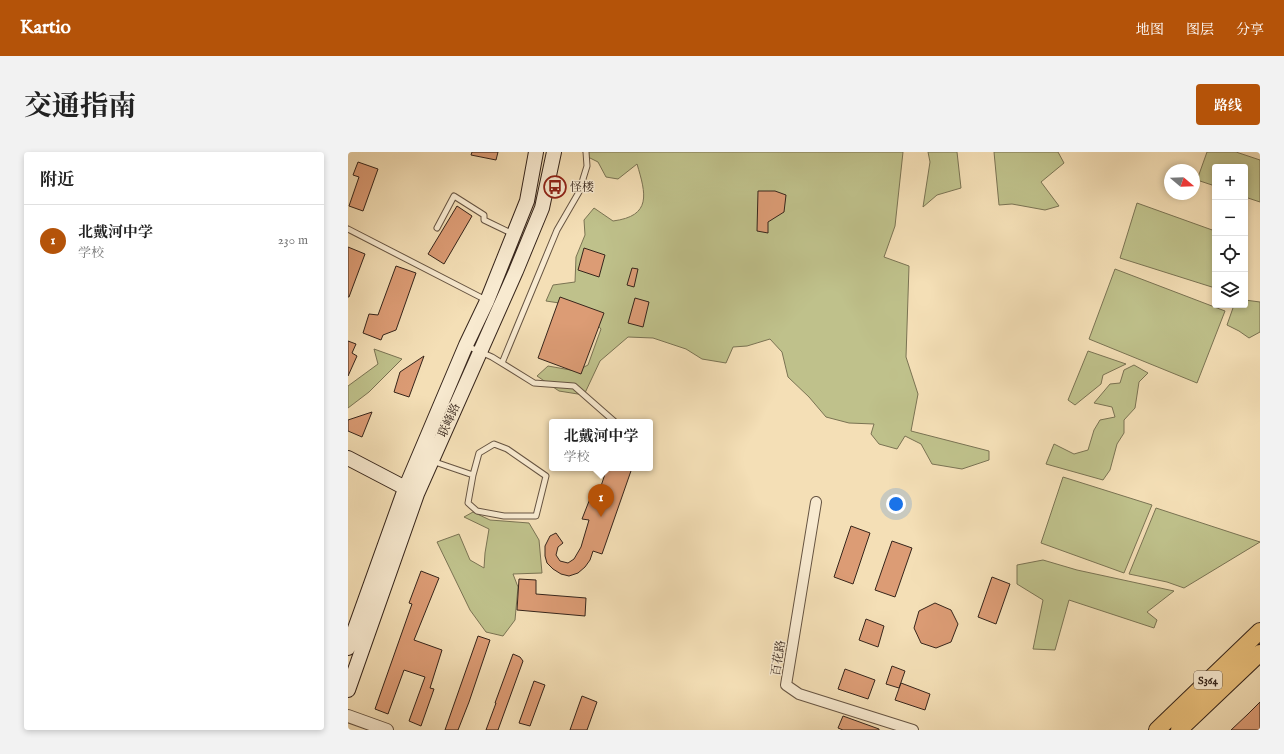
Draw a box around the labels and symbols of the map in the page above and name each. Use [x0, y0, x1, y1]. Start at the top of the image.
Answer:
north arrow [1164, 164, 1200, 200]
bus stop icon: 怪楼 [542, 174, 568, 200]
place label: 怪楼 [570, 180, 594, 195]
street label: 联峰路 [435, 401, 464, 440]
pin: 1 [588, 484, 614, 517]
your location [886, 494, 906, 514]
street label: 百花路 [768, 639, 789, 677]
road number: S364 [1194, 671, 1222, 689]

